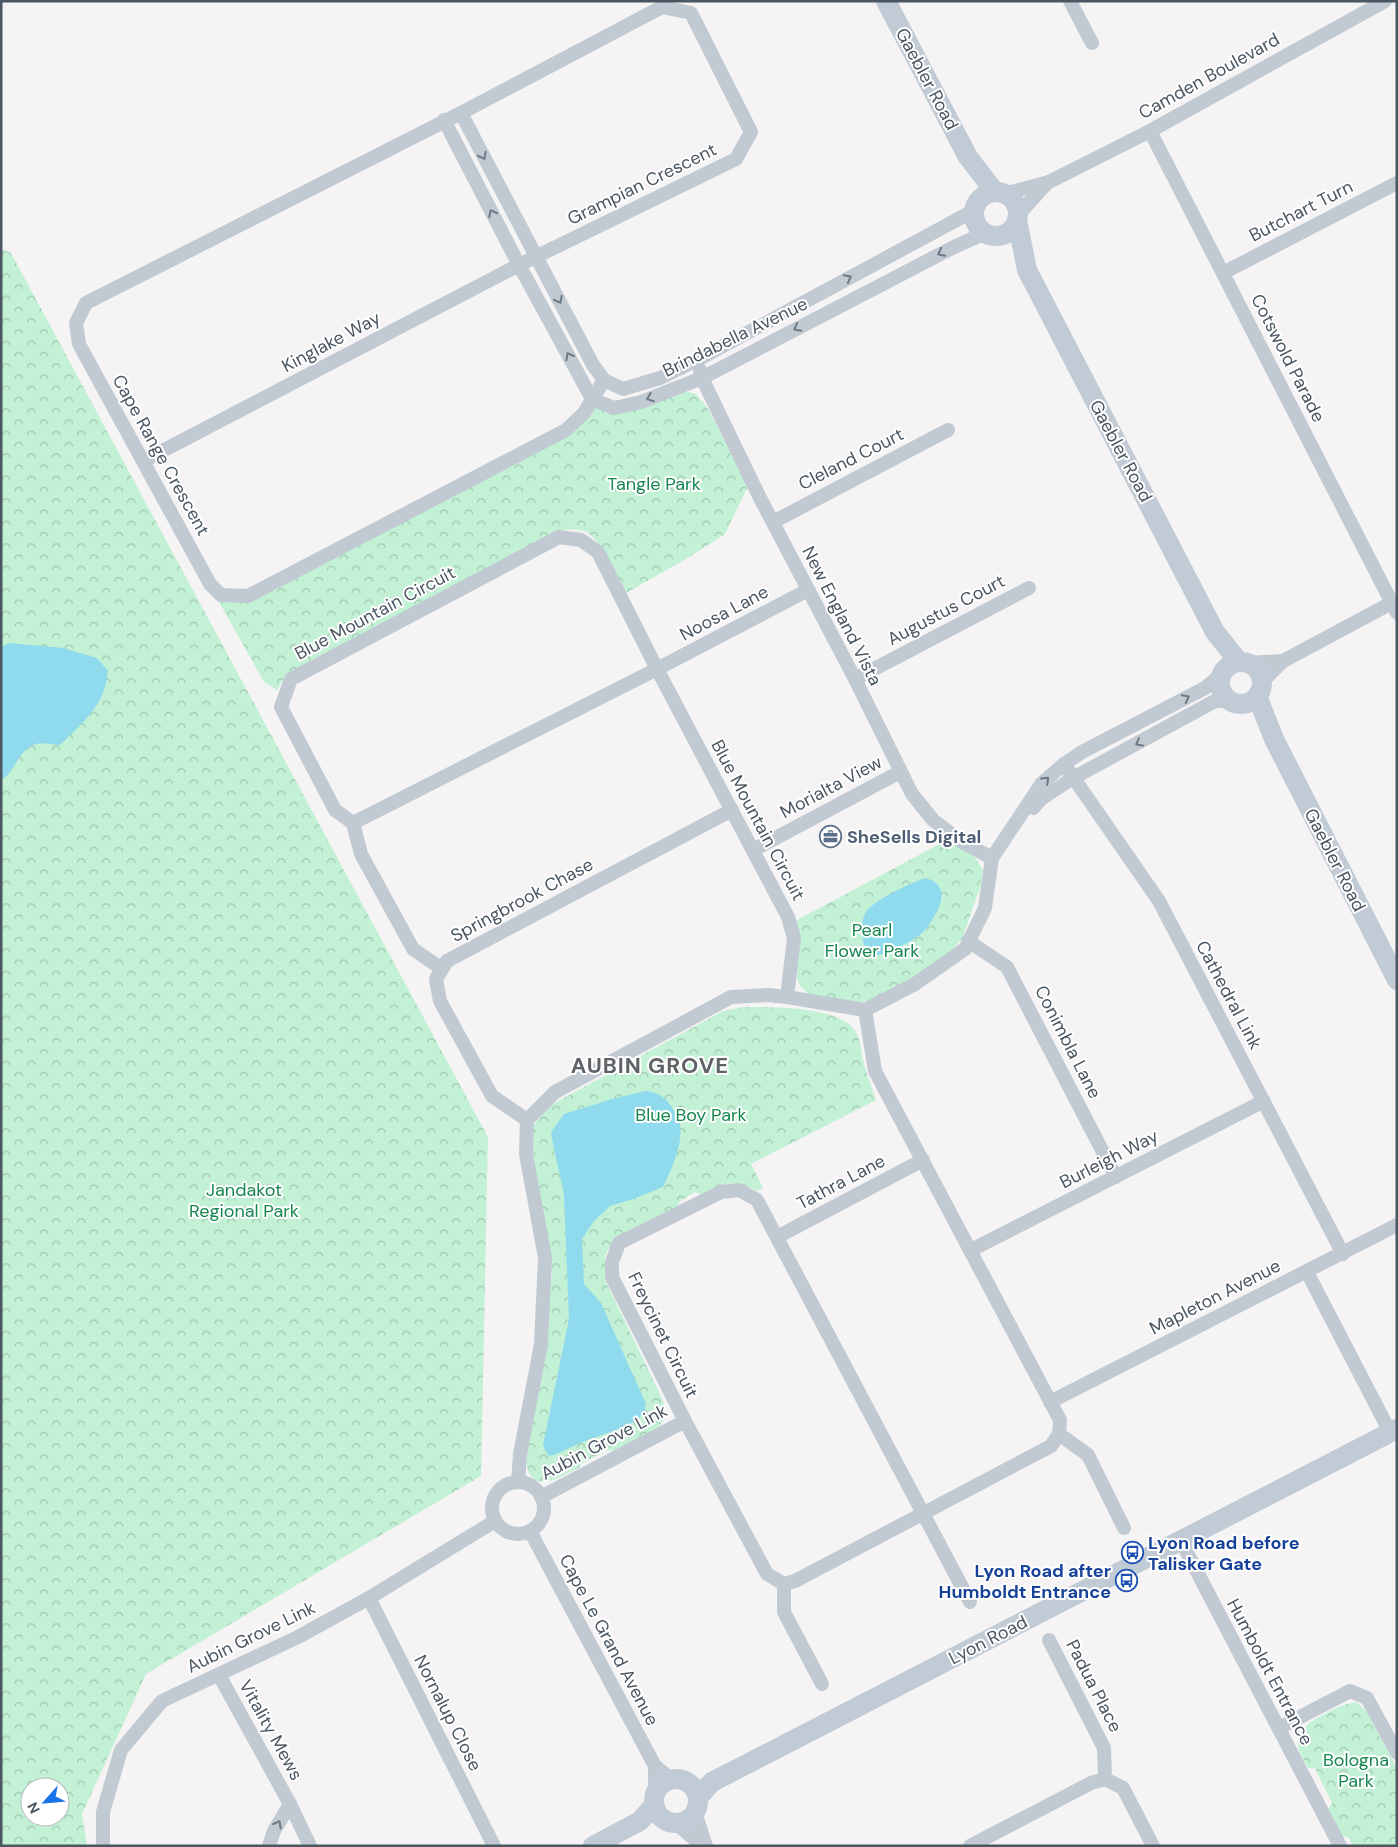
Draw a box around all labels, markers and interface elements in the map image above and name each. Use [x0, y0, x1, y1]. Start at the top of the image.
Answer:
street label: Gaebler Road [890, 24, 964, 134]
street label: Camden Boulevard [1134, 27, 1284, 125]
street label: Grampian Crescent [563, 137, 721, 231]
one-way arrow [477, 151, 487, 160]
street label: Butchart Turn [1245, 175, 1357, 247]
one-way arrow [488, 209, 498, 218]
one-way arrow [937, 247, 946, 257]
one-way arrow [843, 274, 852, 284]
street label: Cotswold Parade [1245, 290, 1331, 426]
street label: Brindabella Avenue [659, 291, 811, 383]
one-way arrow [553, 295, 563, 304]
street label: Kinglake Way [277, 306, 385, 378]
one-way arrow [793, 322, 802, 332]
one-way arrow [565, 353, 575, 362]
street label: Cape Range Crescent [107, 370, 215, 540]
one-way arrow [646, 392, 655, 402]
street label: Gaebler Road [1084, 396, 1158, 506]
street label: Cleland Court [794, 422, 908, 496]
park label: Tangle Park [607, 472, 701, 496]
street label: New England Vista [796, 542, 888, 690]
street label: Blue Mountain Circuit [291, 561, 459, 665]
street label: Augustus Court [883, 569, 1009, 651]
street label: Noosa Lane [675, 580, 773, 646]
one-way arrow [1181, 694, 1190, 704]
street label: Blue Mountain Circuit [706, 736, 810, 904]
one-way arrow [1135, 736, 1144, 746]
street label: Morialta View [776, 750, 886, 824]
one-way arrow [1041, 777, 1050, 786]
street label: Gaebler Road [1299, 804, 1371, 916]
office icon: SheSells Digital [819, 825, 843, 849]
place label: SheSells Digital [847, 825, 981, 849]
street label: Springbrook Chase [447, 852, 597, 948]
park label: Pearl Flower Park [825, 918, 919, 963]
street label: Cathedral Link [1190, 936, 1268, 1054]
street label: Conimbla Lane [1029, 981, 1107, 1103]
district label: AUBIN GROVE [571, 1051, 729, 1080]
park label: Blue Boy Park [635, 1103, 747, 1127]
street label: Burleigh Way [1056, 1124, 1162, 1194]
street label: Tathra Lane [793, 1149, 889, 1215]
park label: Jandakot Regional Park [189, 1178, 299, 1223]
street label: Mapleton Avenue [1145, 1254, 1285, 1340]
street label: Freycinet Circuit [622, 1268, 704, 1402]
street label: Aubin Grove Link [536, 1398, 672, 1486]
place label: Lyon Road before Talisker Gate [1148, 1531, 1300, 1576]
bus stop icon: Lyon Road before Talisker Gate [1120, 1541, 1144, 1565]
street label: Cape Le Grand Avenue [554, 1550, 664, 1730]
place label: Lyon Road after Humboldt Entrance [939, 1559, 1111, 1604]
bus stop icon: Lyon Road after Humboldt Entrance [1115, 1569, 1139, 1593]
street label: Aubin Grove Link [183, 1595, 319, 1679]
street label: Humboldt Entrance [1221, 1595, 1319, 1749]
street label: Lyon Road [945, 1610, 1031, 1670]
street label: Padua Place [1060, 1636, 1128, 1736]
street label: Nornalup Close [408, 1651, 488, 1775]
street label: Vitality Mews [234, 1676, 308, 1784]
park label: Bologna Park [1323, 1748, 1389, 1793]
north arrow [20, 1777, 70, 1827]
text: N [23, 1799, 44, 1817]
one-way arrow [272, 1821, 282, 1830]

